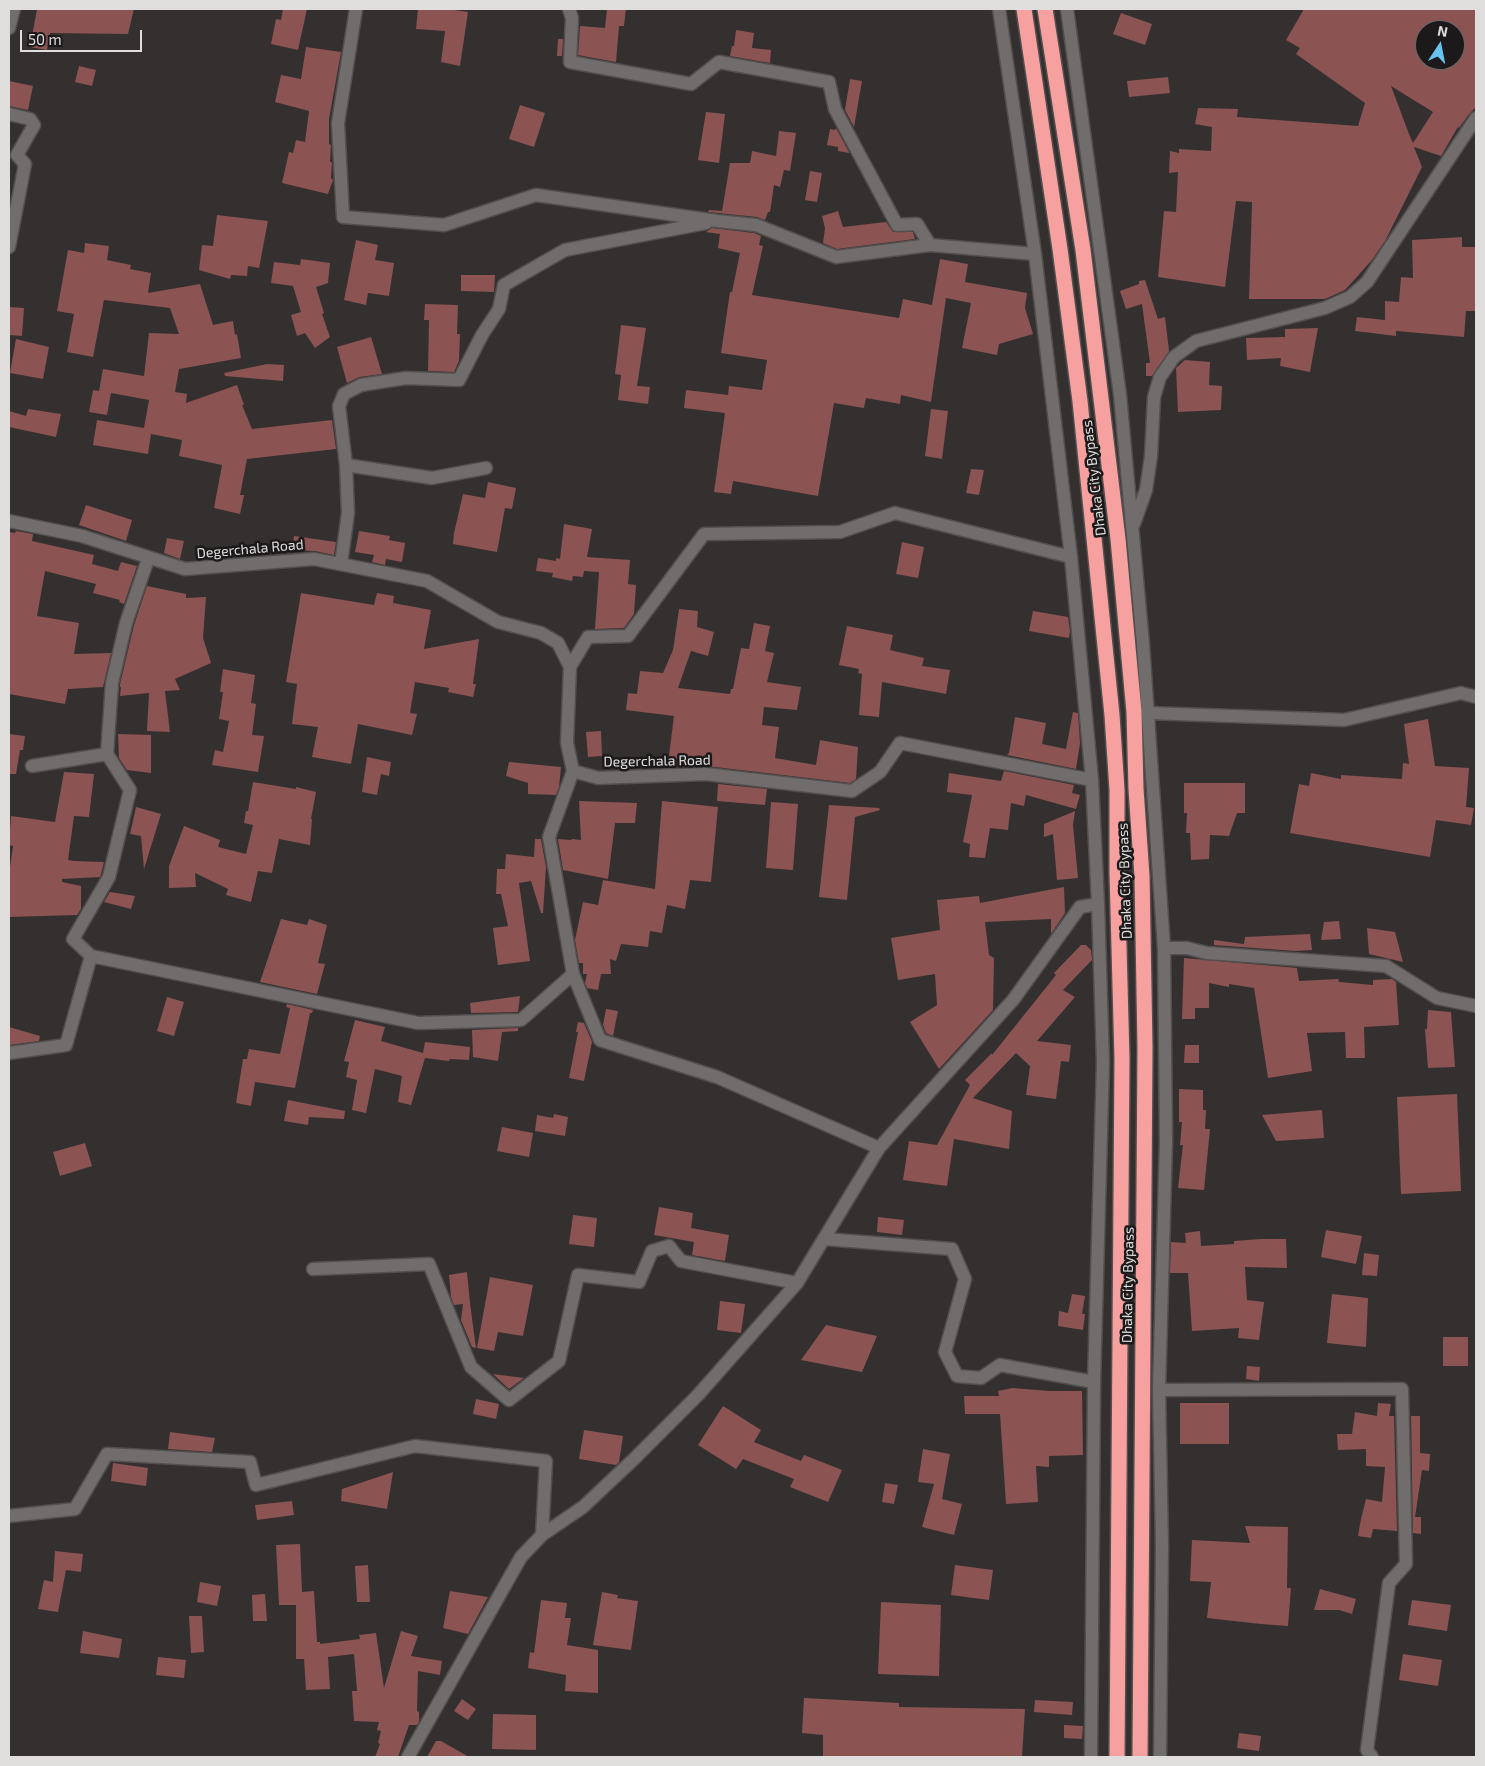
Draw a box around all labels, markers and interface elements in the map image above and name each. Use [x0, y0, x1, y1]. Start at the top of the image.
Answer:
scale bar [22, 20, 145, 52]
north arrow [1415, 20, 1465, 70]
text: N [1436, 21, 1449, 40]
text: 50 m [28, 30, 62, 48]
street label: Dhaka City Bypass [1079, 419, 1109, 537]
street label: Degerchala Road [196, 536, 304, 562]
street label: Degerchala Road [603, 752, 711, 770]
street label: Dhaka City Bypass [1115, 823, 1135, 939]
street label: Dhaka City Bypass [1119, 1227, 1137, 1343]

